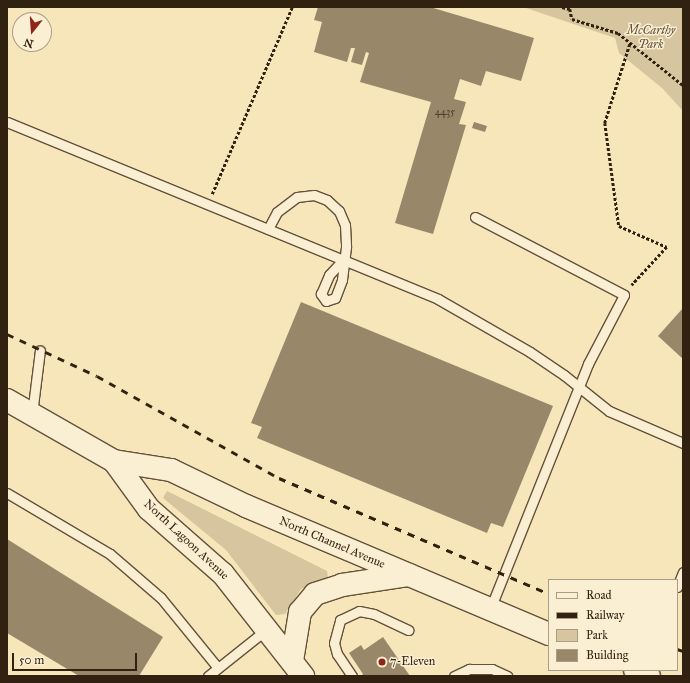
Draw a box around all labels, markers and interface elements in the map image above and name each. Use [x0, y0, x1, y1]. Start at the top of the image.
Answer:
north arrow [12, 12, 52, 52]
park label: McCarthy Park [627, 24, 675, 52]
text: N [22, 35, 35, 51]
house number: 4435 [435, 107, 455, 119]
street label: North Lagoon Avenue [141, 497, 231, 583]
street label: North Channel Avenue [277, 514, 387, 572]
legend [548, 579, 678, 671]
text: Road [586, 588, 612, 602]
text: Railway [586, 608, 624, 622]
text: Park [586, 628, 608, 642]
scale bar [14, 645, 139, 671]
text: Building [586, 648, 628, 662]
text: 50 m [19, 653, 44, 667]
place label: 7-Eleven [390, 655, 435, 669]
marker: 7-Eleven [377, 657, 387, 667]

